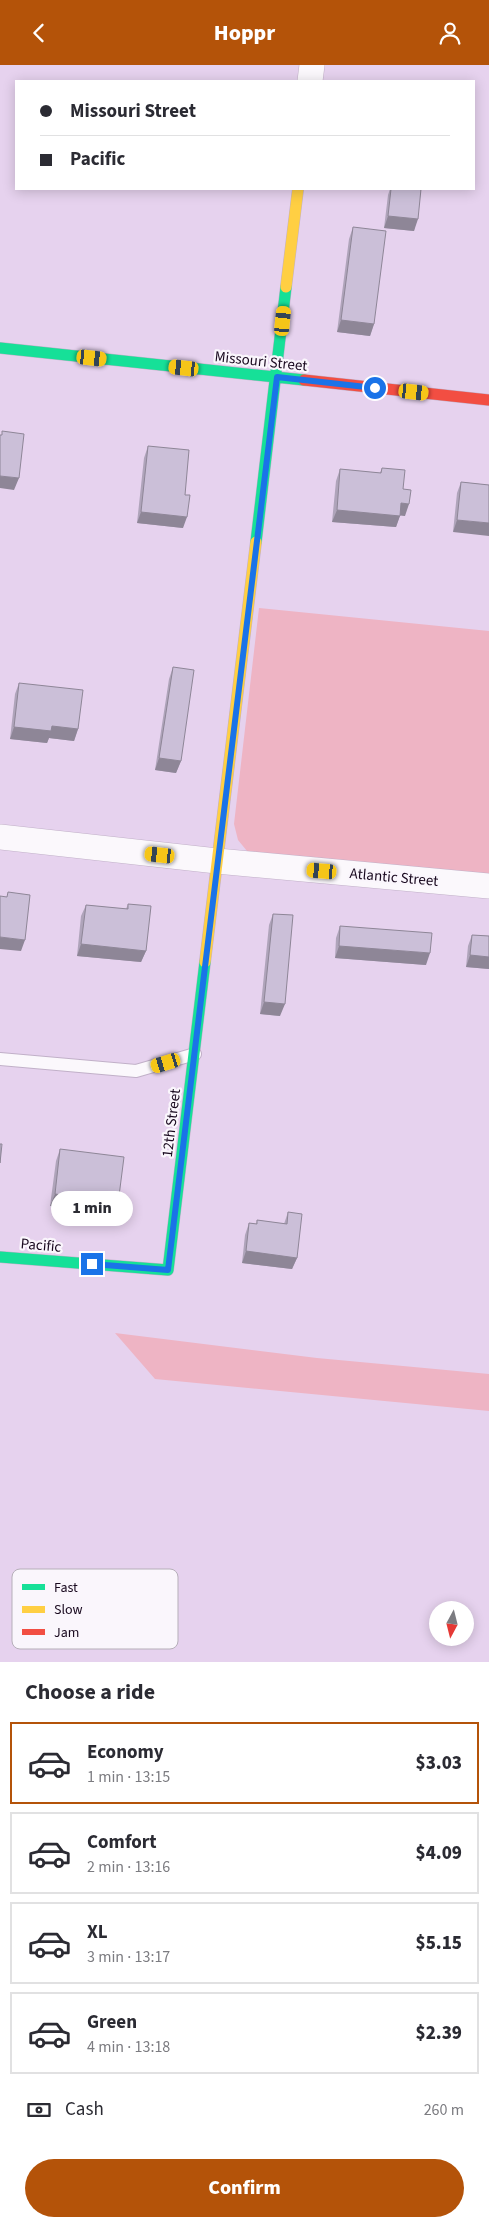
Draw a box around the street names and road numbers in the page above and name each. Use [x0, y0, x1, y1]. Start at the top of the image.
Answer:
street label: Missouri Street [214, 346, 308, 377]
street label: Atlantic Street [349, 863, 439, 892]
street label: 12th Street [157, 1088, 186, 1158]
street label: Pacific [20, 1233, 62, 1258]

